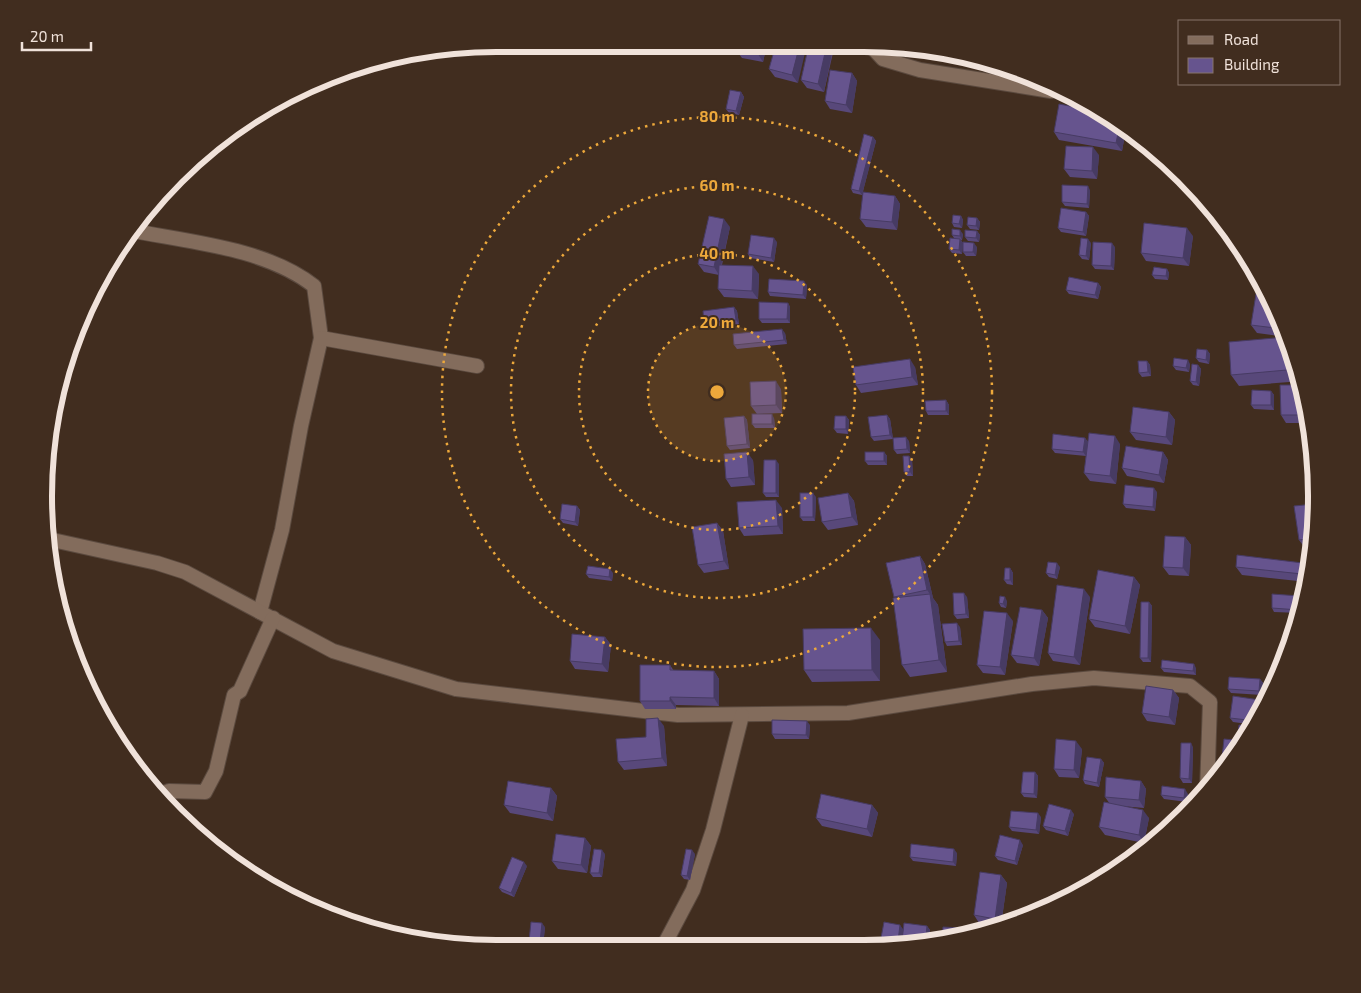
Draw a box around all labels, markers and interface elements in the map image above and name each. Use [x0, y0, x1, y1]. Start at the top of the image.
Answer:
scale bar [22, 20, 91, 52]
legend [1178, 20, 1341, 85]
text: 20 m [30, 27, 64, 45]
text: Road [1224, 30, 1259, 48]
text: Building [1224, 55, 1280, 73]
text: 80 m [699, 107, 735, 125]
text: 60 m [700, 176, 734, 194]
text: 40 m [699, 244, 735, 262]
text: 20 m [700, 313, 734, 331]
centre of rings [708, 383, 726, 401]

